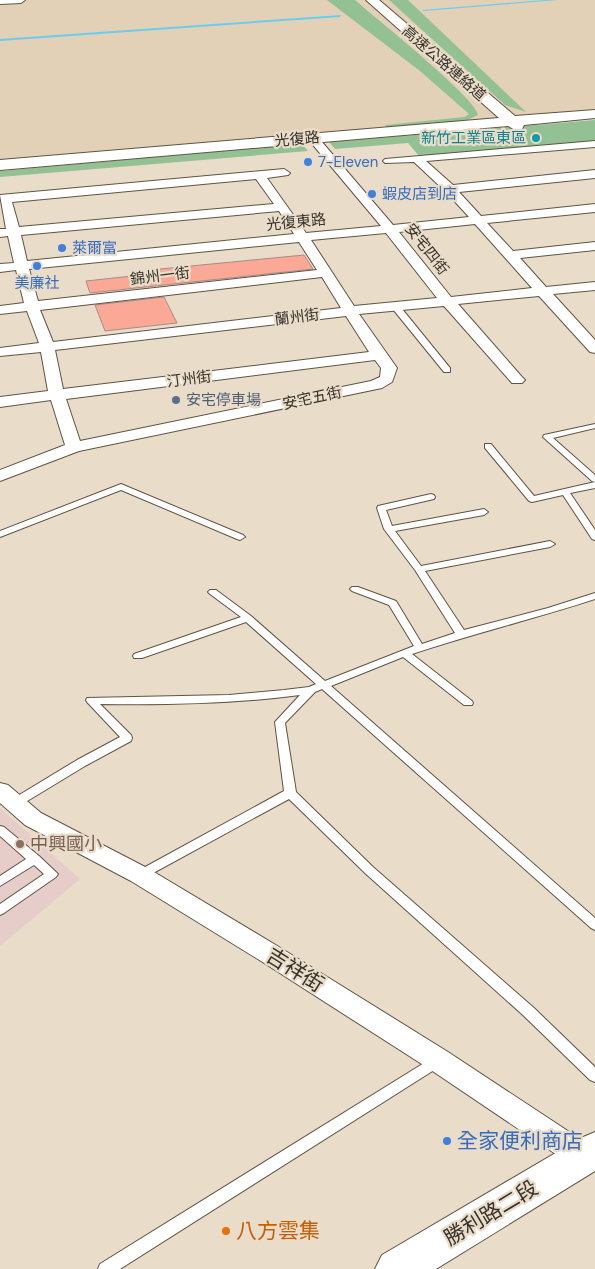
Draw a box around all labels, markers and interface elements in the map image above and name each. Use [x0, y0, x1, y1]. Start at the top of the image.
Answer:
street label: 高速公路連絡道 [398, 21, 490, 105]
street label: 光復路 [274, 127, 320, 151]
place label: 新竹工業區東區 [421, 128, 526, 148]
marker: 新竹工業區東區 [530, 132, 542, 144]
place label: 7-Eleven [318, 152, 378, 172]
marker: 7-Eleven [302, 156, 314, 168]
place label: 蝦皮店到店 [382, 184, 457, 204]
marker: 蝦皮店到店 [366, 188, 378, 200]
street label: 光復東路 [265, 209, 327, 235]
street label: 安宅四街 [401, 219, 453, 279]
place label: 萊爾富 [72, 238, 117, 258]
marker: 萊爾富 [56, 242, 68, 254]
marker: 美廉社 [31, 260, 43, 272]
street label: 錦州一街 [129, 262, 191, 290]
place label: 美廉社 [14, 273, 60, 293]
street label: 蘭州街 [273, 304, 321, 330]
street label: 汀州街 [165, 366, 213, 392]
street label: 安宅五街 [281, 382, 343, 414]
place label: 安宅停車場 [186, 390, 261, 410]
marker: 安宅停車場 [170, 394, 182, 406]
place label: 中興國小 [30, 832, 102, 856]
marker: 中興國小 [14, 838, 26, 850]
street label: 吉祥街 [261, 941, 329, 999]
place label: 全家便利商店 [457, 1127, 583, 1155]
marker: 全家便利商店 [441, 1135, 453, 1147]
street label: 勝利路二段 [439, 1174, 543, 1252]
place label: 八方雲集 [236, 1217, 320, 1245]
marker: 八方雲集 [220, 1225, 232, 1237]

